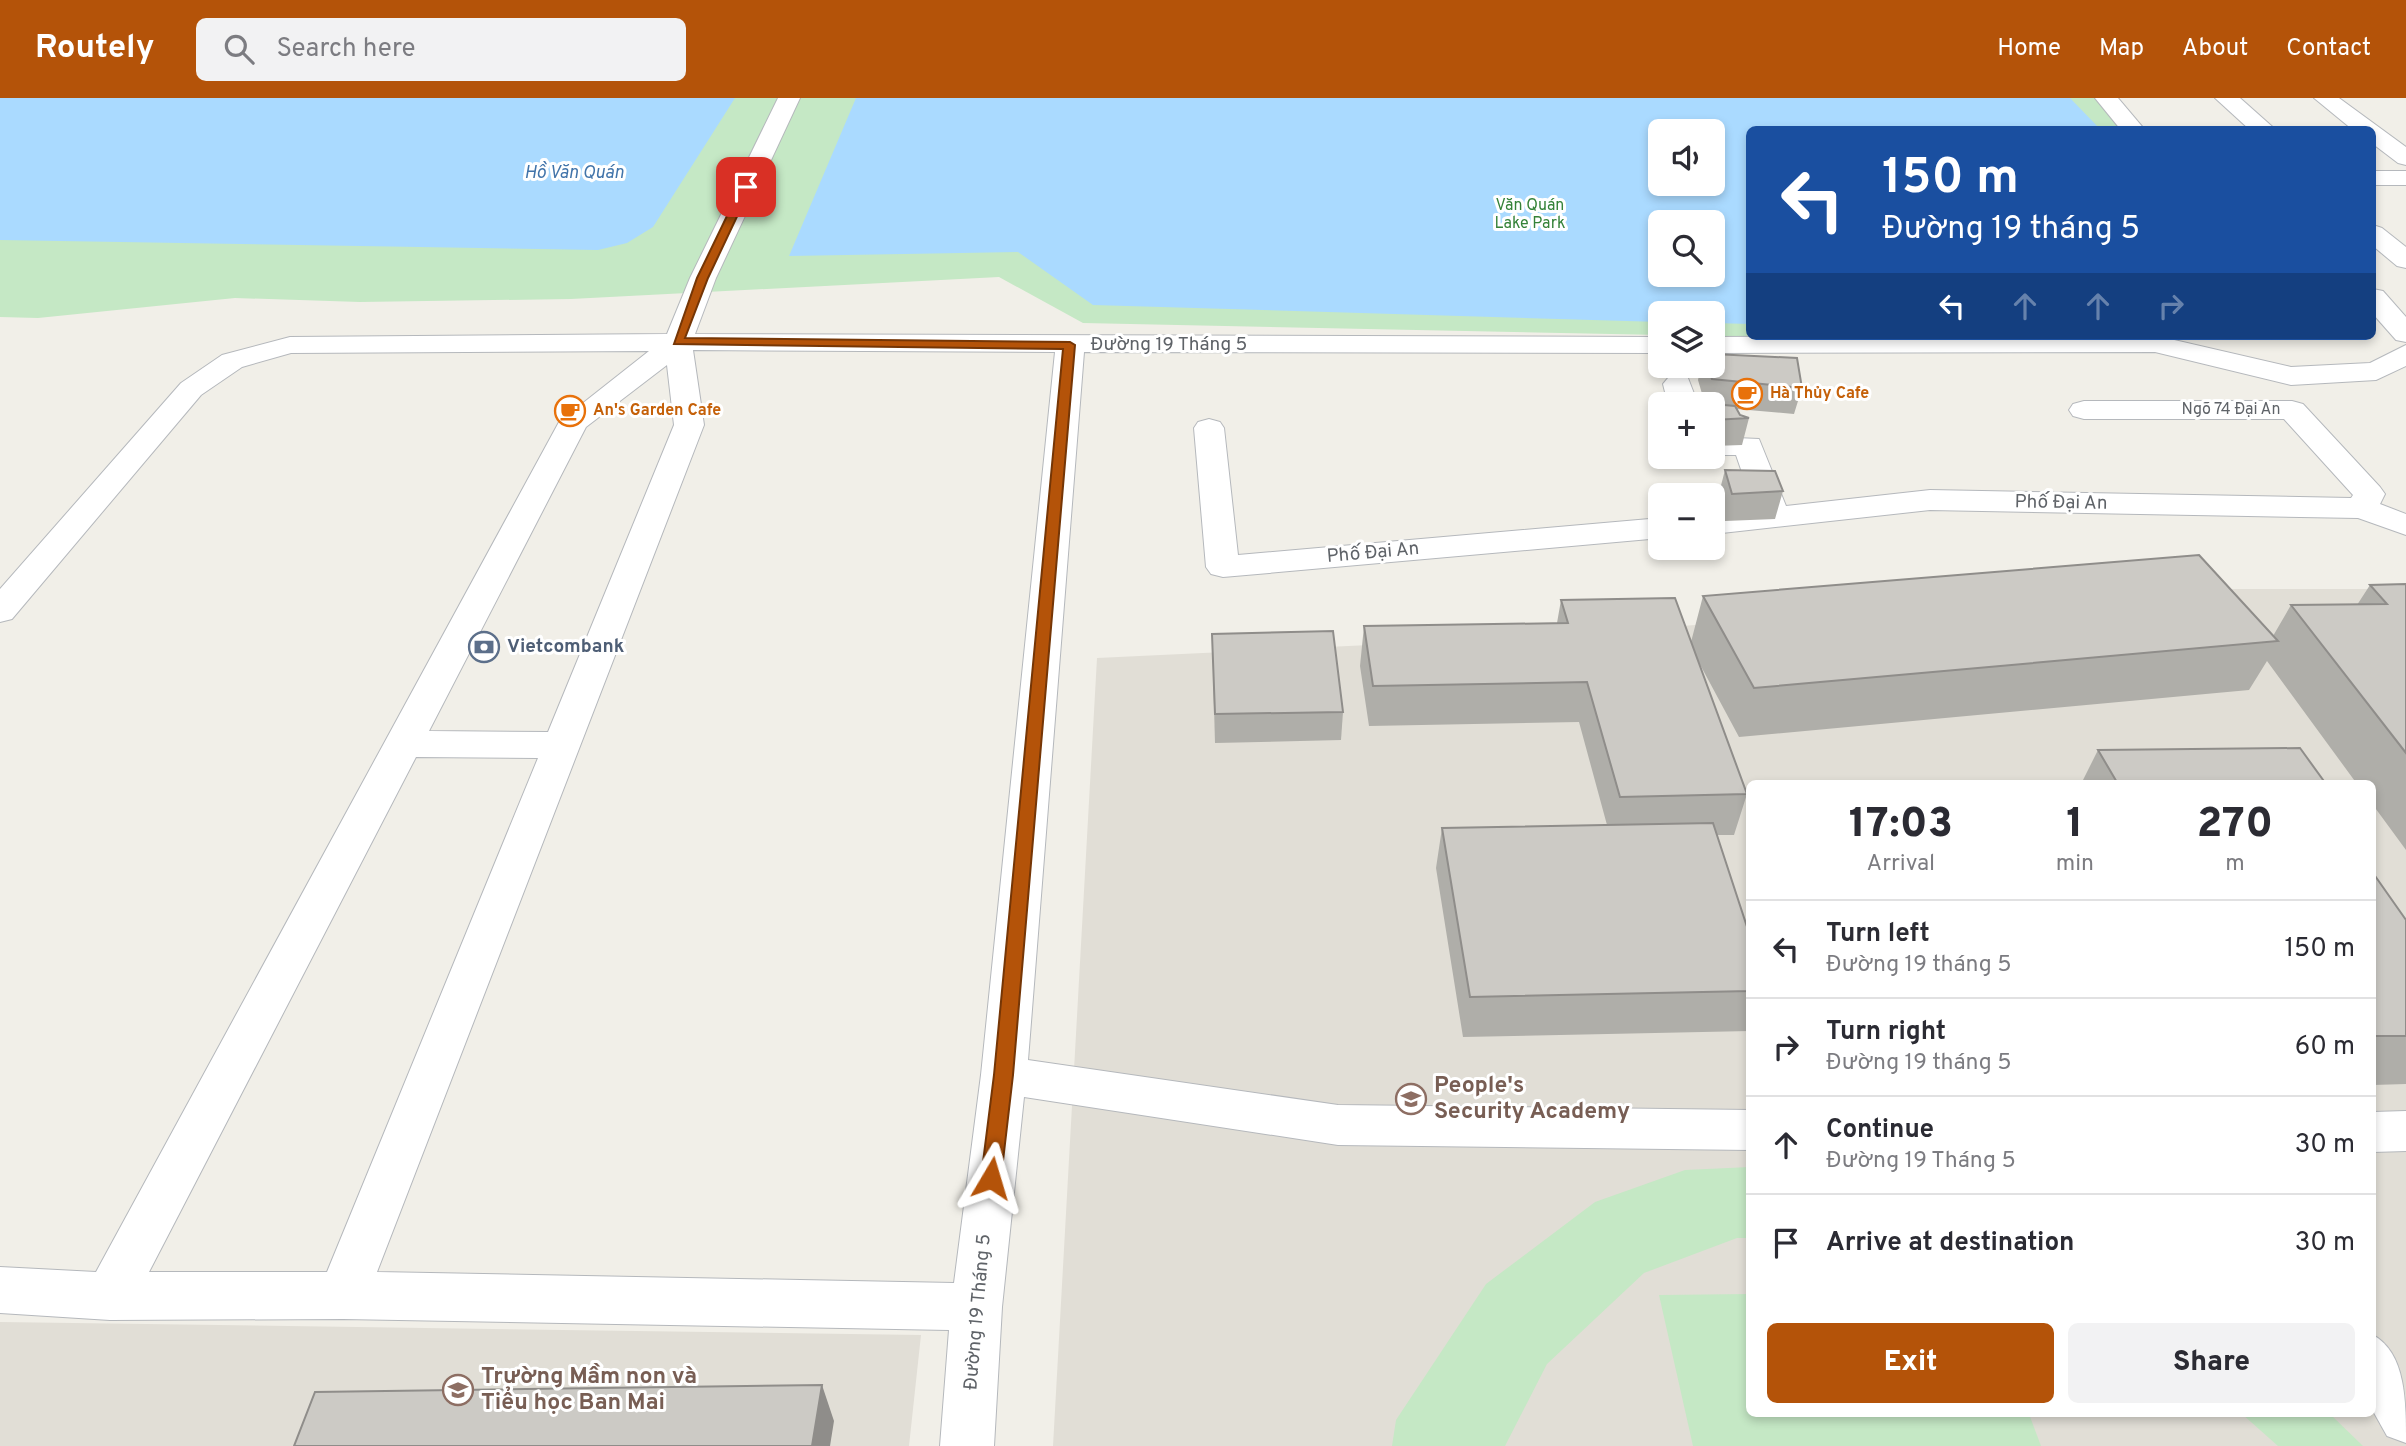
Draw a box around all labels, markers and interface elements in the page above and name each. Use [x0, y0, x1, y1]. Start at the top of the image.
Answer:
search box [196, 18, 686, 81]
text: Routely [35, 28, 154, 70]
icon: search [220, 30, 258, 68]
text: Search here [276, 33, 415, 66]
text: Home [1997, 34, 2061, 64]
text: Map [2099, 34, 2144, 64]
text: About [2182, 34, 2248, 64]
text: Contact [2286, 34, 2371, 64]
map controls [1648, 119, 1725, 560]
button: sound [1648, 119, 1725, 196]
text: 150 m [1882, 149, 2019, 211]
icon: left [1767, 154, 1858, 245]
pin [716, 157, 776, 217]
water label: Hồ Văn Quán [524, 161, 624, 185]
icon: arrive [727, 168, 765, 206]
park label: Văn Quán Lake Park [1495, 196, 1565, 234]
button: search [1648, 210, 1725, 287]
text: Đường 19 tháng 5 [1882, 210, 2140, 250]
icon: left [1933, 287, 1971, 325]
icon: ahead [2006, 287, 2044, 325]
icon: ahead [2079, 287, 2117, 325]
icon: right [2152, 287, 2190, 325]
button: layers [1648, 301, 1725, 378]
street label: Đường 19 Tháng 5 [1091, 333, 1247, 357]
cafe icon: Hà Thủy Cafe [1730, 377, 1764, 411]
place label: Hà Thủy Cafe [1770, 384, 1869, 404]
button: + [1648, 392, 1725, 469]
cafe icon: An's Garden Cafe [553, 394, 587, 428]
street label: Ngõ 74 Đại An [2182, 400, 2280, 420]
place label: An's Garden Cafe [593, 401, 721, 421]
button: − [1648, 483, 1725, 560]
street label: Phố Đại An [2014, 490, 2108, 516]
street label: Phố Đại An [1326, 537, 1420, 569]
bank icon: Vietcombank [467, 630, 501, 664]
place label: Vietcombank [507, 635, 625, 659]
text: 17:03 [1849, 799, 1953, 852]
text: 1 [2066, 799, 2083, 852]
text: 270 [2197, 799, 2273, 852]
text: Arrival [1867, 850, 1935, 879]
text: min [2056, 850, 2094, 879]
text: m [2225, 850, 2245, 879]
text: Turn left [1826, 918, 1930, 951]
icon: left [1767, 930, 1805, 968]
text: 150 m [2284, 933, 2355, 966]
text: Đường 19 tháng 5 [1826, 951, 2012, 980]
text: Turn right [1826, 1016, 1946, 1049]
icon: right [1767, 1028, 1805, 1066]
text: 60 m [2295, 1031, 2355, 1064]
text: Đường 19 tháng 5 [1826, 1049, 2012, 1078]
place label: People's Security Academy [1434, 1072, 1630, 1127]
school or university icon: People's Security Academy [1394, 1082, 1428, 1116]
text: Continue [1826, 1114, 1934, 1147]
icon: ahead [1767, 1126, 1805, 1164]
text: 30 m [2295, 1129, 2355, 1162]
position arrow [954, 1141, 1028, 1215]
text: Đường 19 Tháng 5 [1826, 1147, 2016, 1176]
icon: arrive [1767, 1224, 1805, 1262]
text: Arrive at destination [1826, 1227, 2074, 1260]
text: 30 m [2295, 1227, 2355, 1260]
street label: Đường 19 Tháng 5 [959, 1233, 997, 1391]
button: Exit [1767, 1323, 2054, 1403]
button: Share [2068, 1323, 2355, 1403]
place label: Trường Mầm non và Tiểu học Ban Mai [481, 1363, 697, 1418]
school or university icon: Trường Mầm non và Tiểu học Ban Mai [441, 1373, 475, 1407]

